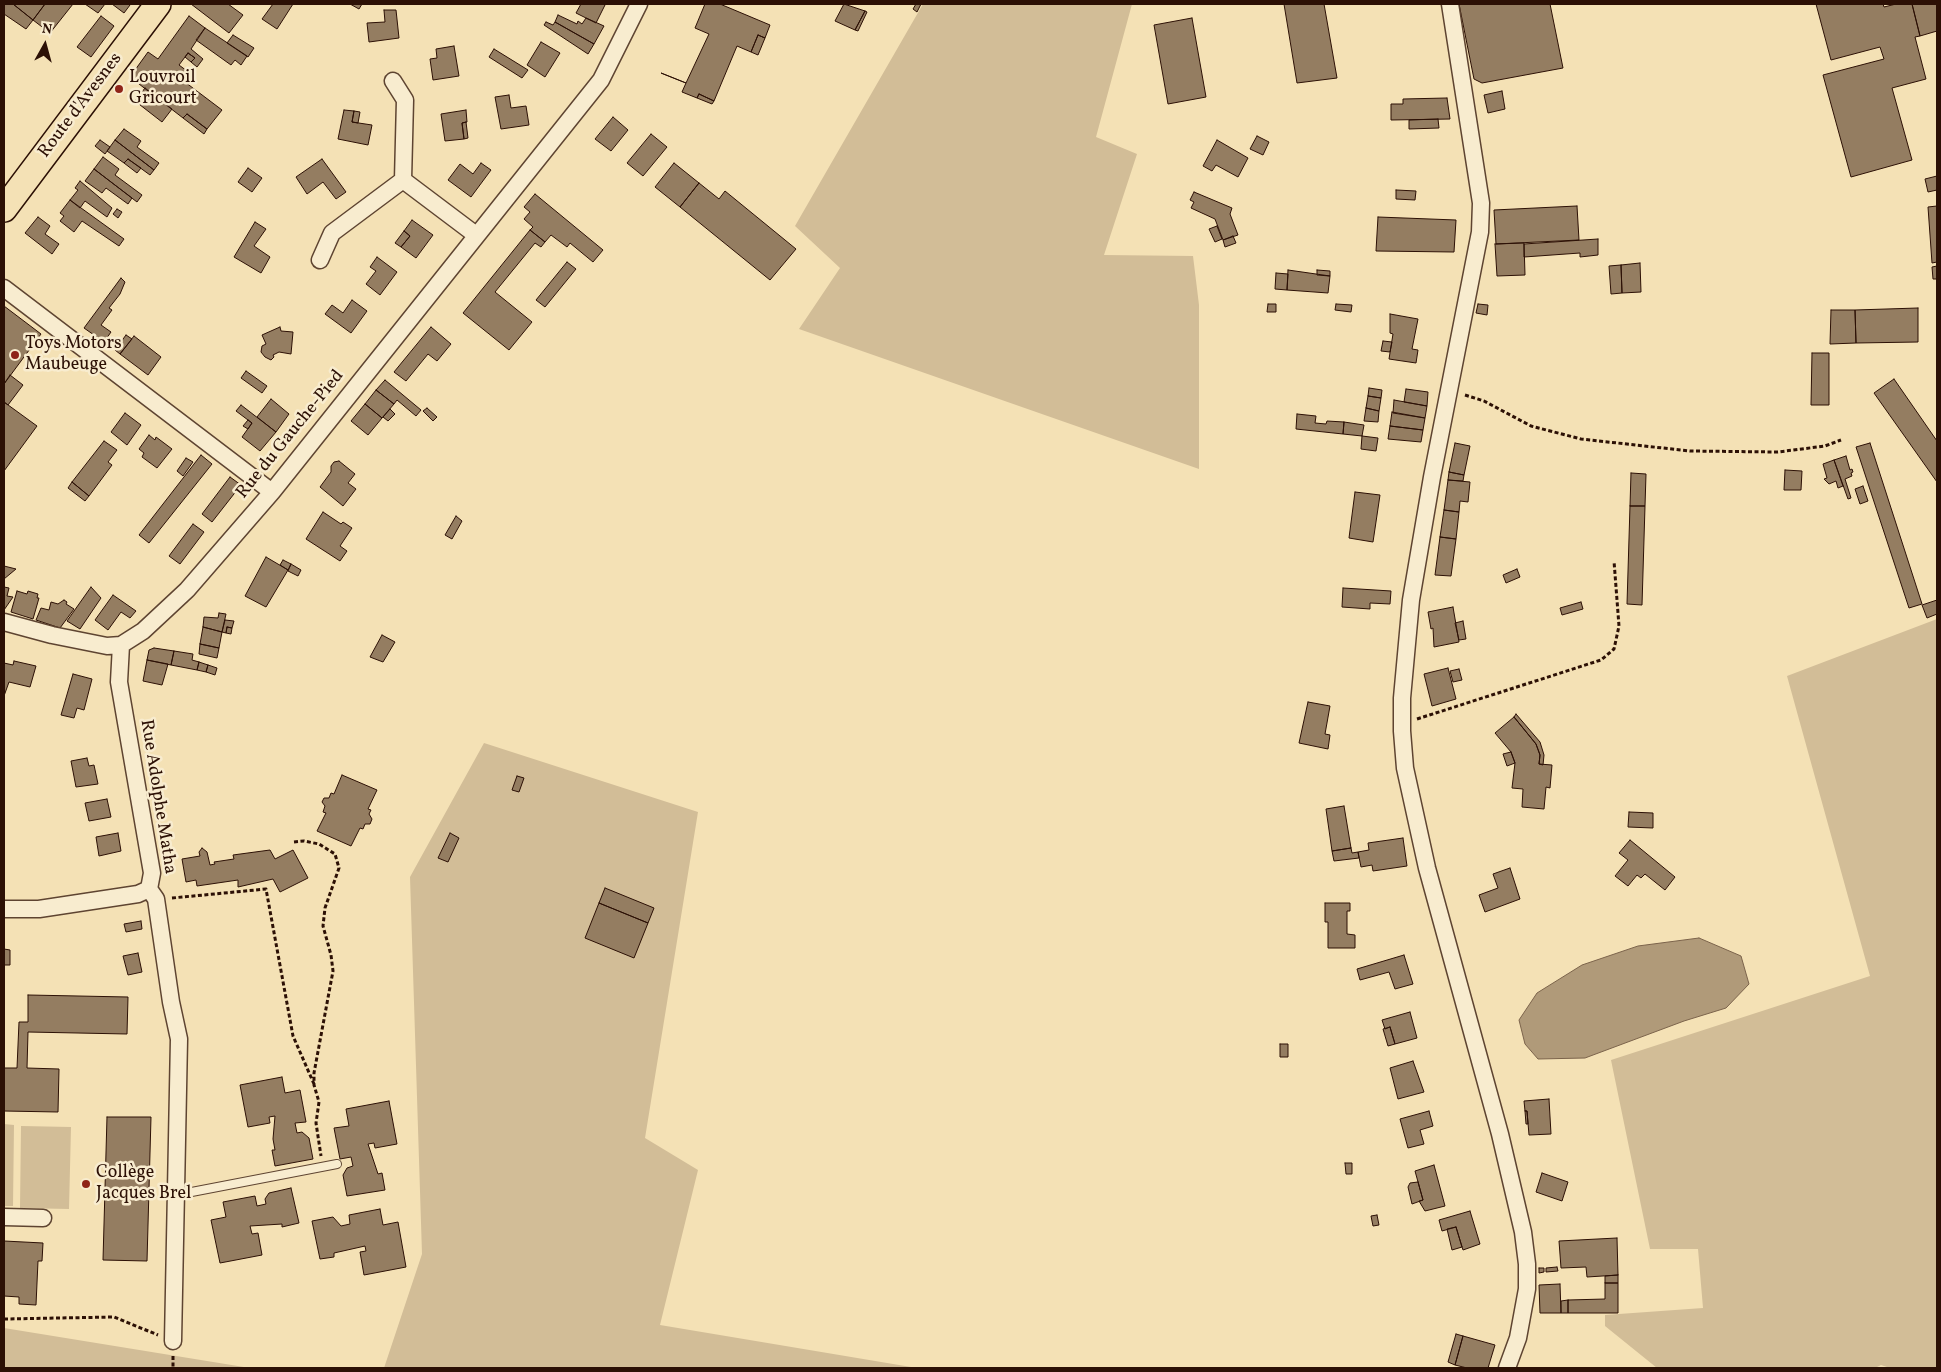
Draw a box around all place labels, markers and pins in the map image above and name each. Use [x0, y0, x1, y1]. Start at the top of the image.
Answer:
place label: Louvroil Gricourt [129, 68, 197, 110]
marker: Louvroil Gricourt [113, 83, 125, 95]
place label: Toys Motors Maubeuge [25, 334, 122, 376]
marker: Toys Motors Maubeuge [9, 349, 21, 361]
place label: Collège Jacques Brel [96, 1163, 191, 1206]
marker: Collège Jacques Brel [80, 1178, 92, 1190]

